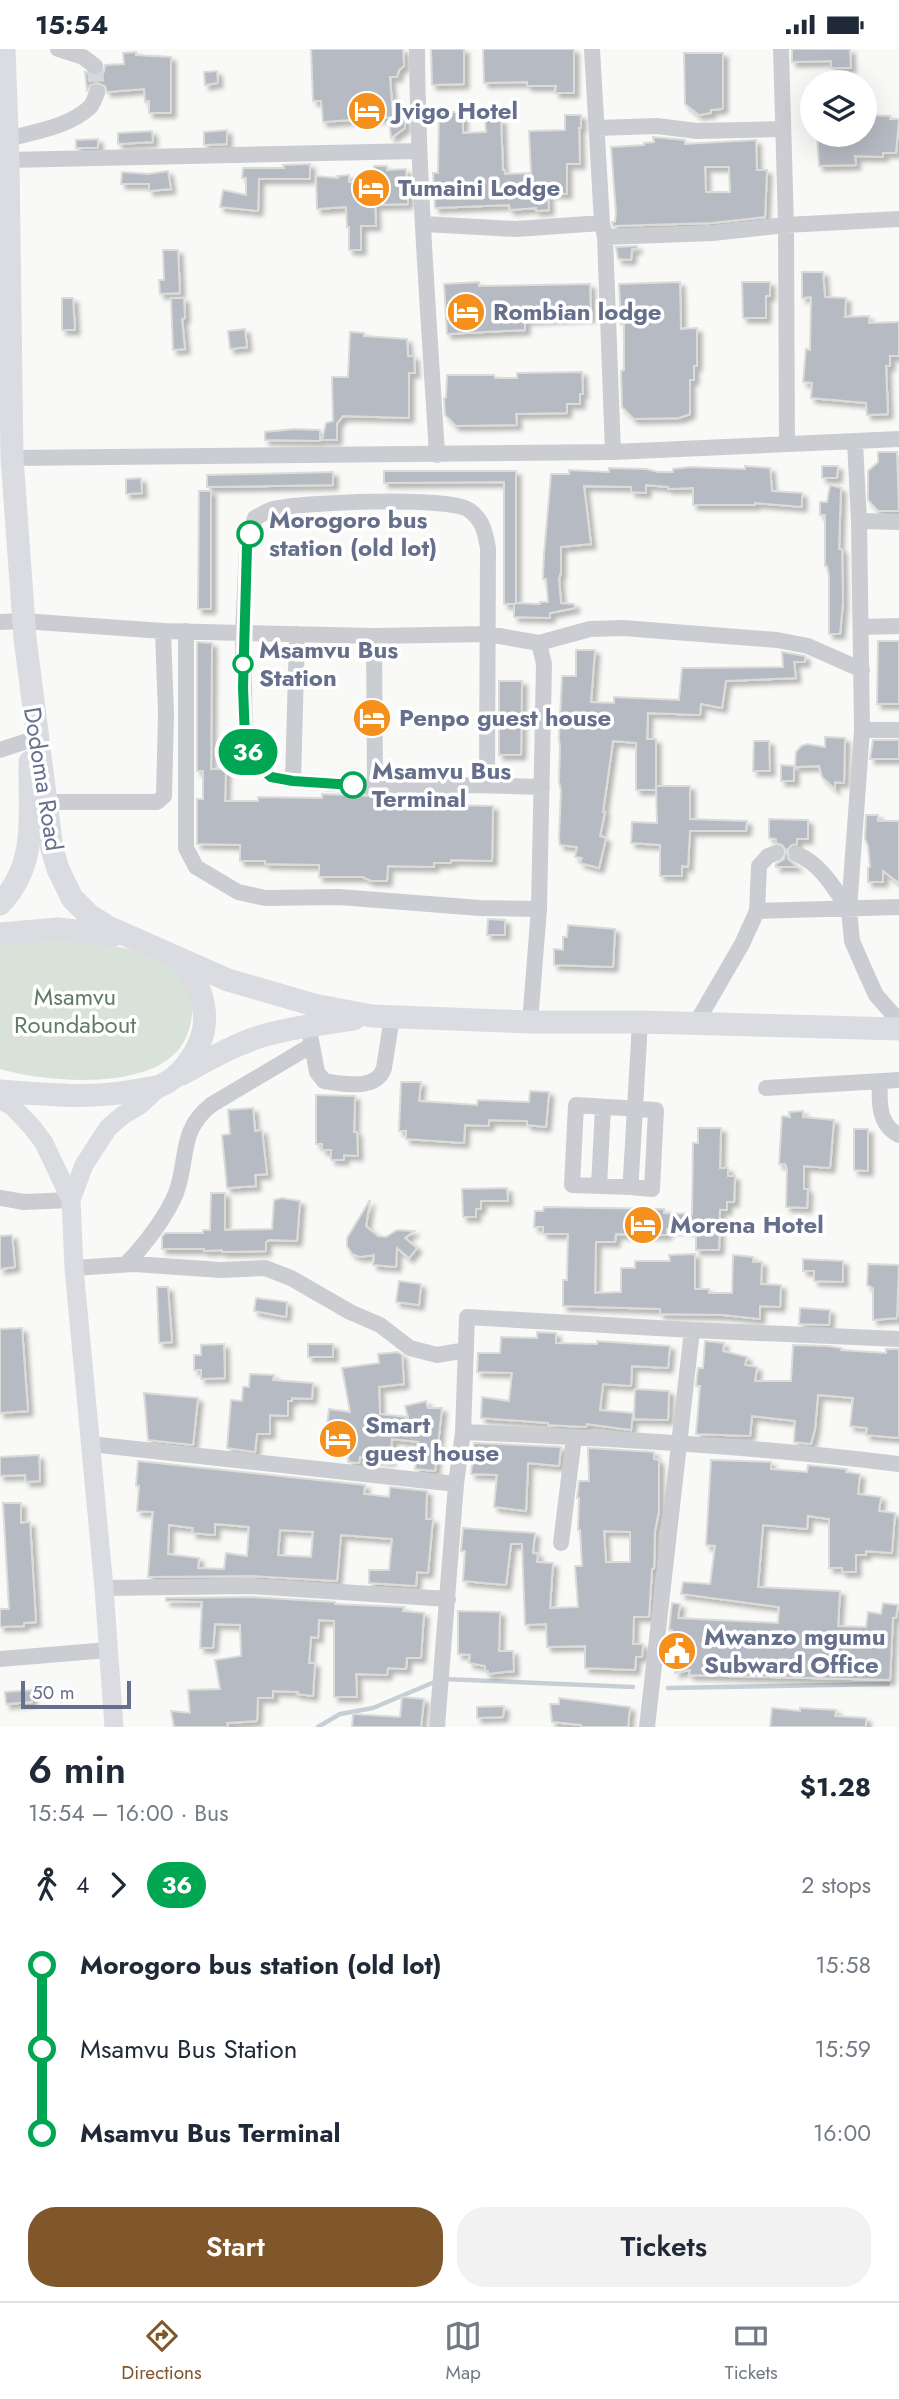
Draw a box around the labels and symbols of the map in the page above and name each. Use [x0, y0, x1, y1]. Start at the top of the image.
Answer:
hotel icon: Jvigo Hotel [346, 90, 388, 132]
place label: Jvigo Hotel [390, 93, 518, 128]
hotel icon: Tumaini Lodge [350, 167, 392, 209]
place label: Tumaini Lodge [398, 170, 560, 205]
hotel icon: Rombian lodge [445, 291, 487, 333]
place label: Rombian lodge [493, 294, 662, 329]
place label: Morogoro bus station (old lot) [269, 502, 437, 565]
marker: Morogoro bus station (old lot) [237, 521, 263, 547]
place label: Msamvu Bus Station [259, 632, 398, 695]
marker: Msamvu Bus Station [233, 654, 253, 674]
hotel icon: Penpo guest house [351, 697, 393, 739]
place label: Penpo guest house [399, 700, 611, 735]
street label: Dodoma Road [15, 704, 72, 853]
line badge: 36 [216, 729, 280, 775]
place label: Msamvu Bus Terminal [372, 753, 511, 816]
marker: Msamvu Bus Terminal [340, 772, 366, 798]
park label: Msamvu Roundabout [14, 979, 136, 1042]
hotel icon: Morena Hotel [622, 1204, 664, 1246]
place label: Morena Hotel [670, 1207, 824, 1242]
place label: Smart guest house [365, 1407, 499, 1470]
hotel icon: Smart guest house [317, 1418, 359, 1460]
place label: Mwanzo mgumu Subward Office [704, 1619, 886, 1682]
public building icon: Mwanzo mgumu Subward Office [656, 1630, 698, 1672]
scale bar [21, 1678, 131, 1710]

